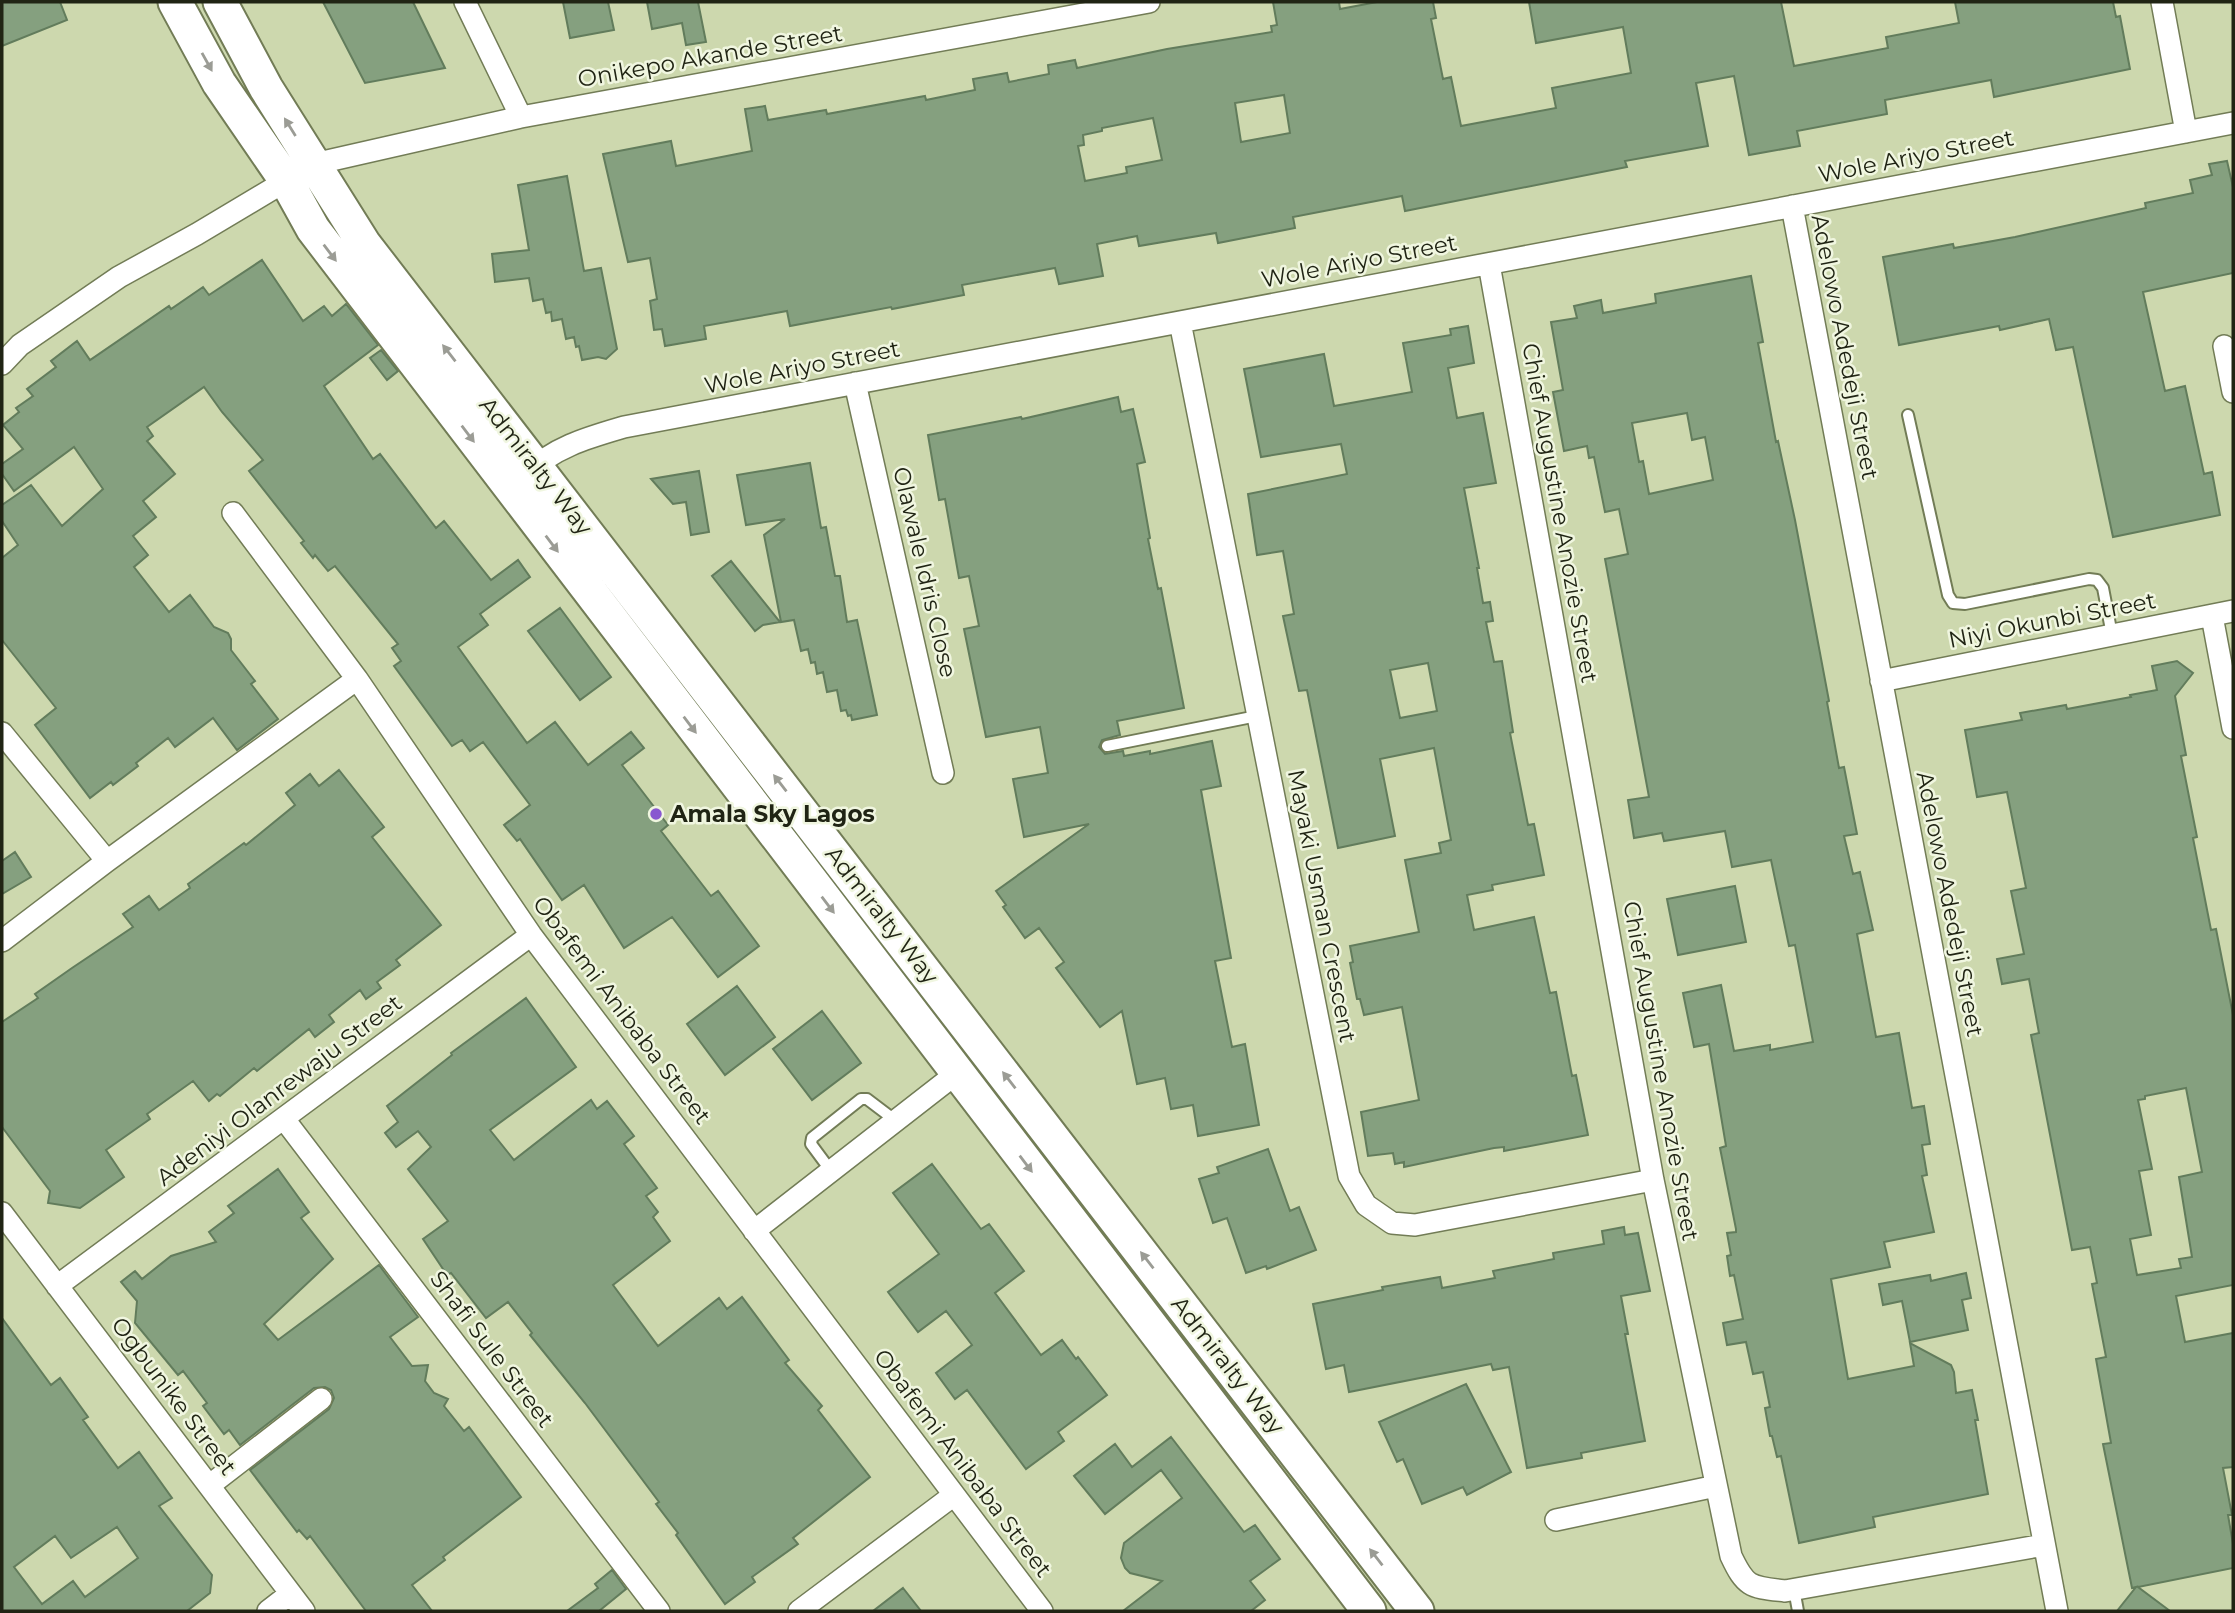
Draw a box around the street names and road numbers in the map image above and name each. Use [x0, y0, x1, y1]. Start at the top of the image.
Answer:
street label: Onikepo Akande Street [575, 19, 845, 93]
street label: Wole Ariyo Street [1816, 123, 2016, 189]
street label: Adelowo Adedeji Street [1806, 212, 1884, 482]
street label: Wole Ariyo Street [1259, 228, 1459, 294]
street label: Wole Ariyo Street [702, 334, 902, 400]
street label: Chief Augustine Anozie Street [1516, 341, 1604, 685]
street label: Admiralty Way [473, 391, 599, 541]
street label: Olawale Idris Close [887, 464, 963, 680]
street label: Niyi Okunbi Street [1946, 586, 2158, 654]
street label: Mayaki Usman Crescent [1282, 767, 1362, 1045]
street label: Adelowo Adedeji Street [1911, 769, 1989, 1039]
street label: Admiralty Way [819, 840, 945, 990]
street label: Obafemi Anibaba Street [527, 890, 717, 1130]
street label: Chief Augustine Anozie Street [1617, 899, 1705, 1243]
street label: Adeniyi Olanrewaju Street [151, 989, 407, 1191]
street label: Shafi Sule Street [424, 1265, 560, 1433]
street label: Admiralty Way [1165, 1290, 1291, 1440]
street label: Ogbunike Street [105, 1311, 243, 1481]
street label: Obafemi Anibaba Street [868, 1343, 1058, 1583]

